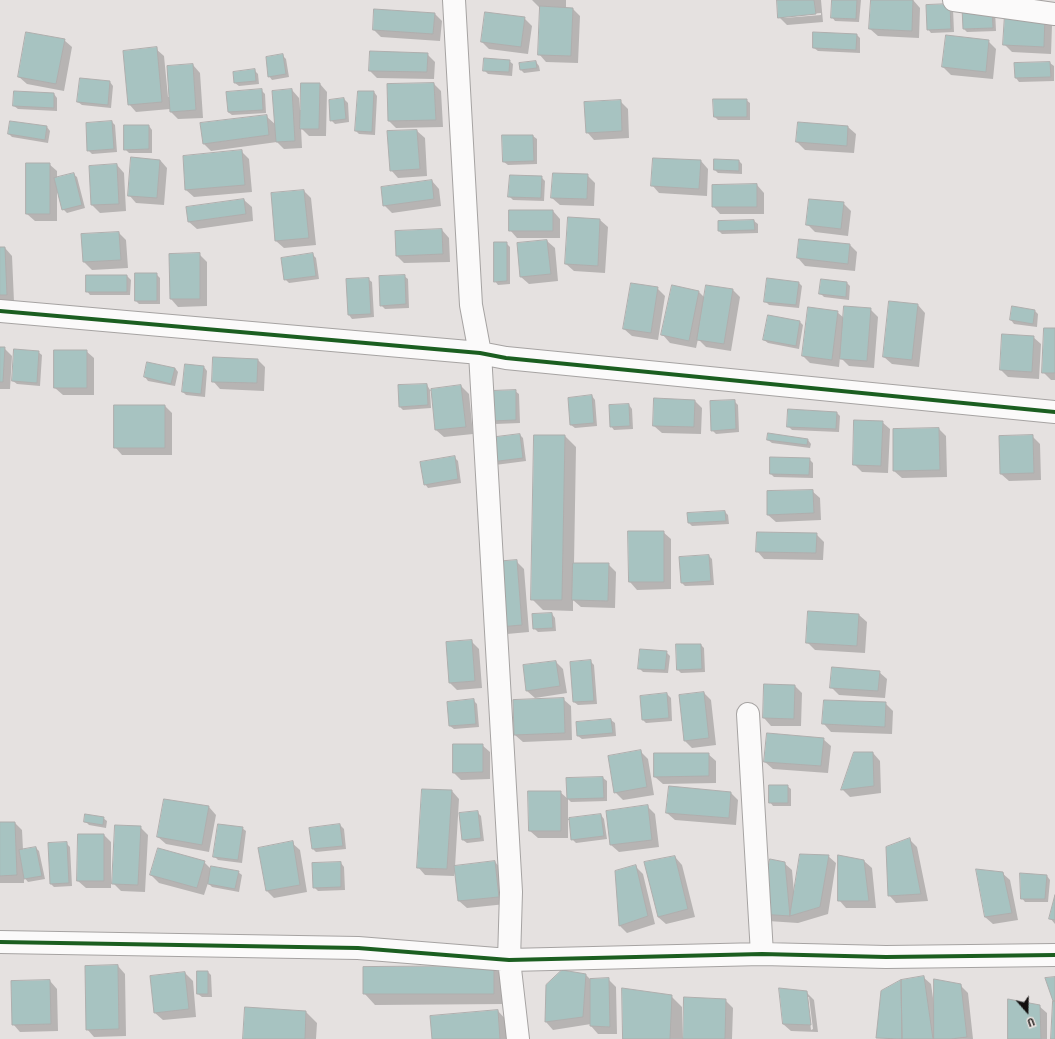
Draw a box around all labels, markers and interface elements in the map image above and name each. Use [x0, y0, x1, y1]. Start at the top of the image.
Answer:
north arrow [1007, 991, 1047, 1031]
text: U [1026, 1015, 1037, 1030]

